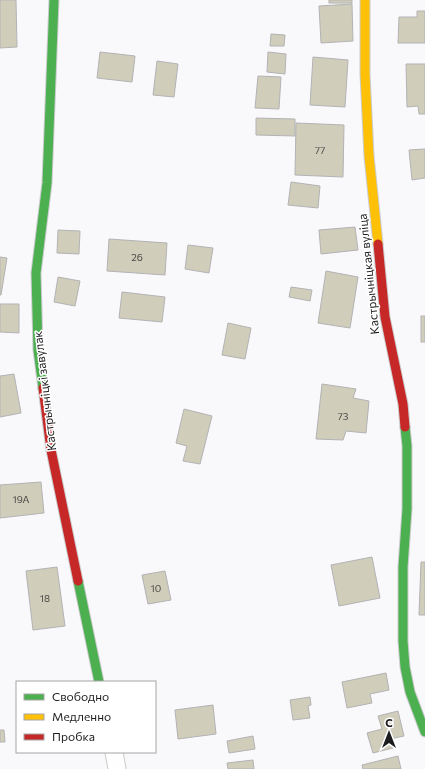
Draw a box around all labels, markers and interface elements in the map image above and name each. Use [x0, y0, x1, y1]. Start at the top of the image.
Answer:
house number: 77 [315, 144, 325, 156]
street label: Кастрычніцкая вуліца [355, 213, 381, 335]
house number: 26 [131, 251, 143, 263]
street label: Кастрычніцкі завулак [30, 330, 58, 452]
house number: 73 [338, 410, 349, 422]
house number: 19А [12, 493, 30, 505]
house number: 10 [151, 582, 161, 594]
house number: 18 [40, 592, 50, 604]
legend [16, 681, 156, 753]
text: Свободно [52, 689, 109, 703]
text: Медленно [52, 709, 111, 723]
north arrow [369, 713, 409, 753]
text: С [385, 716, 393, 729]
text: Пробка [52, 729, 95, 743]

